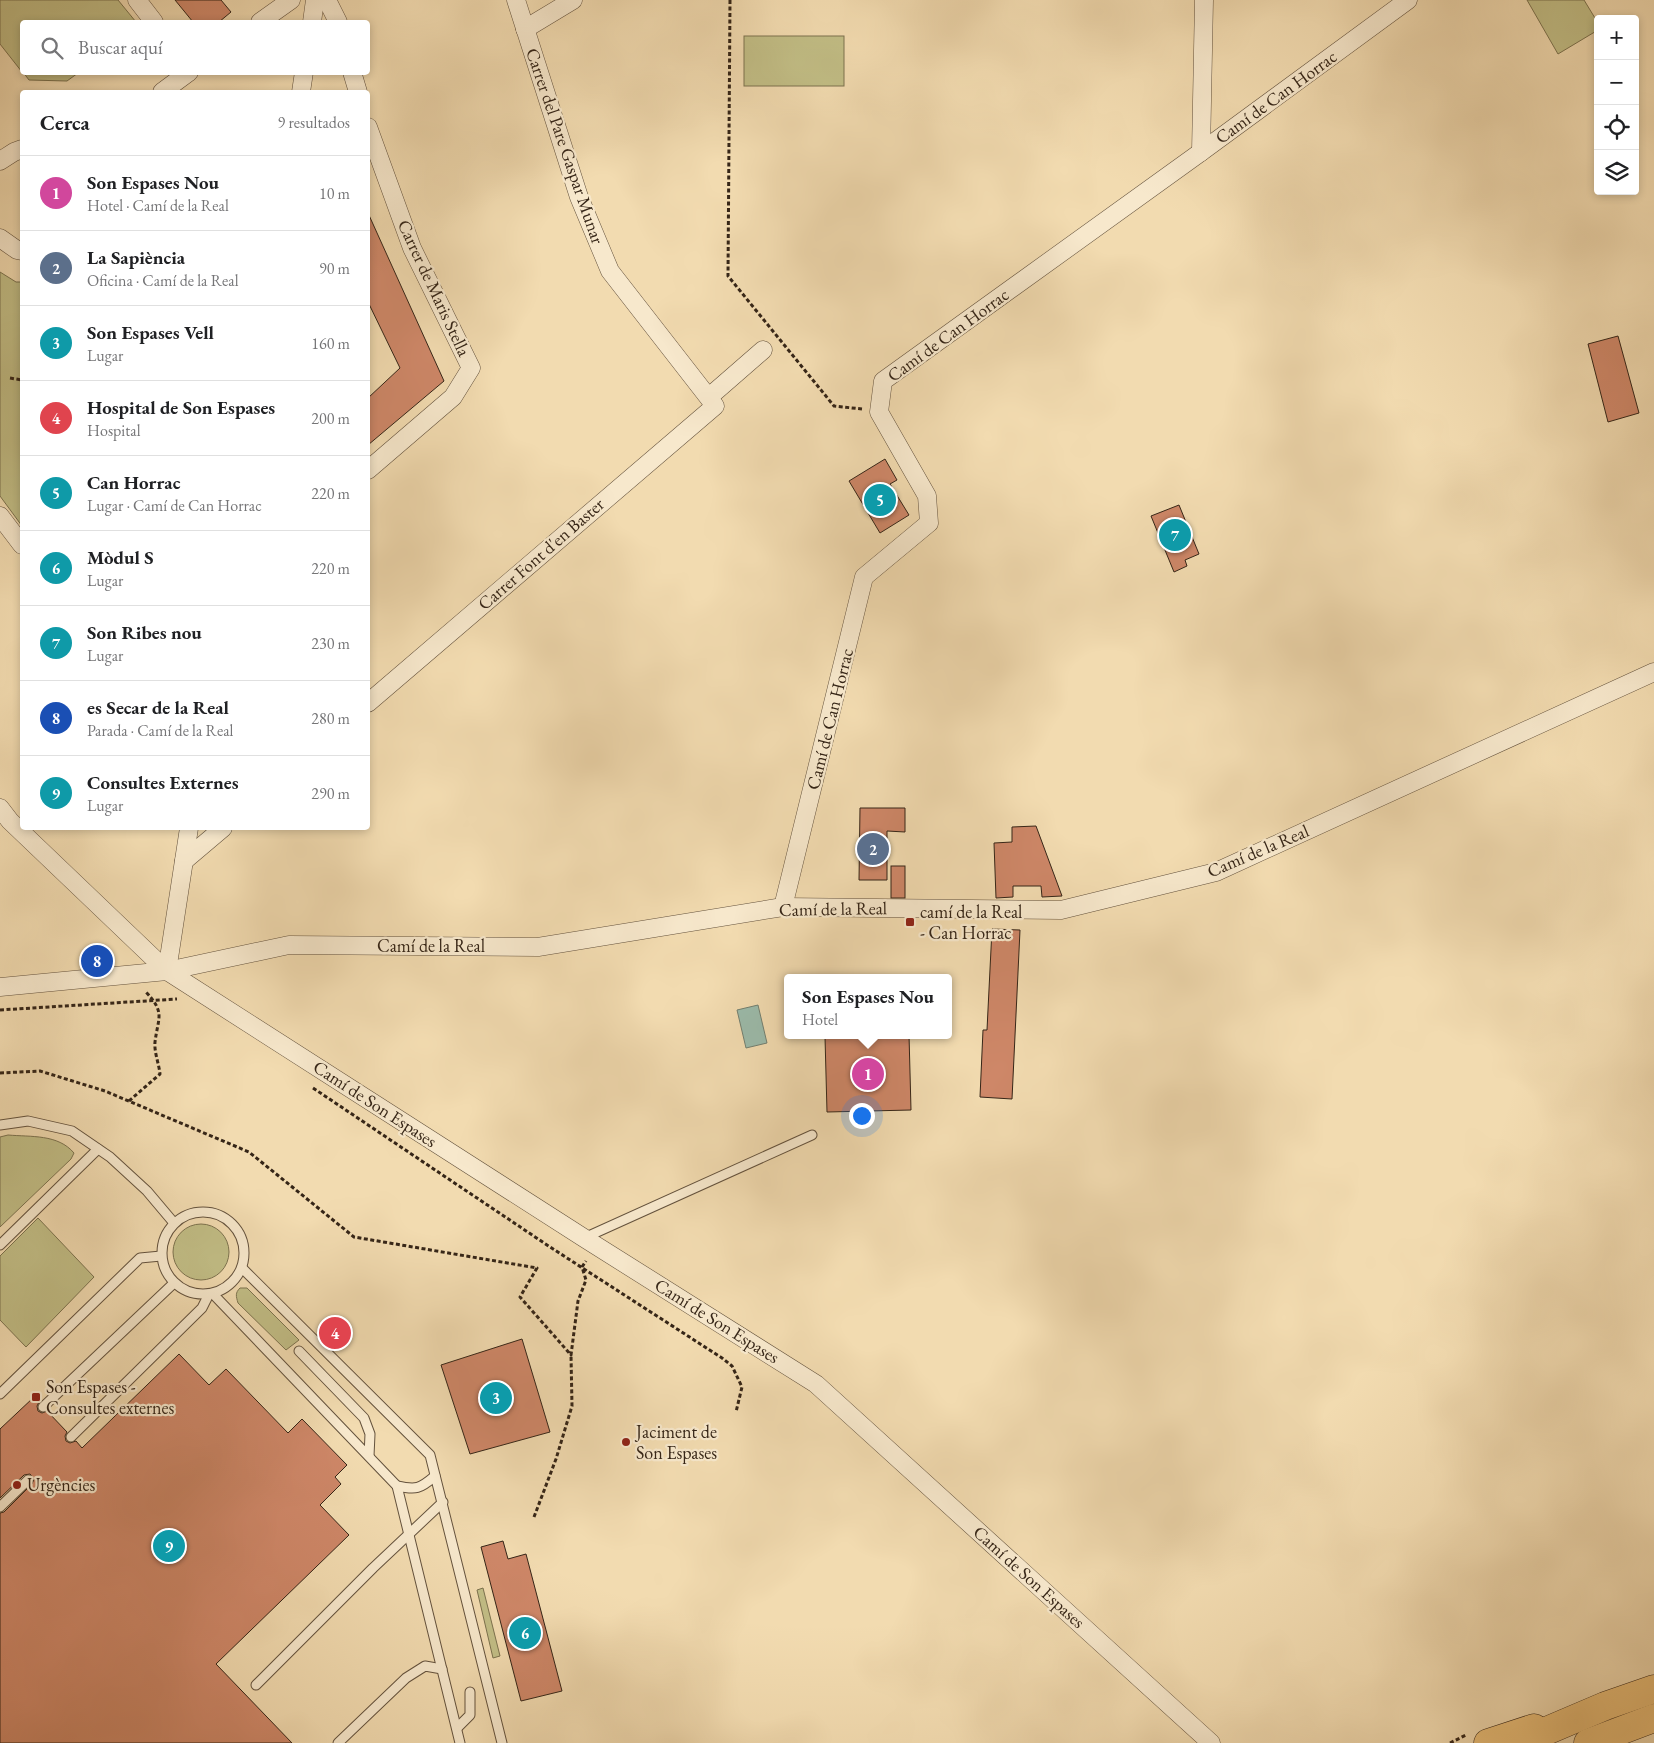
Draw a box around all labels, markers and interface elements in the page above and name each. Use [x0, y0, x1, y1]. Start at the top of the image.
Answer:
map controls [1594, 15, 1639, 195]
button: + [1594, 15, 1639, 60]
search box [20, 20, 370, 75]
icon: search [38, 34, 66, 62]
text: Buscar aquí [78, 35, 163, 60]
street label: Carrer del Pare Gaspar Munar [521, 45, 610, 247]
street label: Camí de Can Horrac [1210, 45, 1341, 148]
button: − [1594, 60, 1639, 105]
button: locate [1594, 105, 1639, 150]
text: Cerca [40, 109, 90, 136]
text: 9 resultados [278, 112, 350, 133]
button: layers [1594, 150, 1639, 195]
text: Son Espases Nou [87, 170, 219, 195]
text: 1 [52, 183, 60, 204]
text: 10 m [319, 183, 350, 204]
text: Hotel · Camí de la Real [87, 195, 229, 216]
street label: Carrer de Maris Stella [393, 216, 477, 360]
text: La Sapiència [87, 245, 185, 270]
text: 2 [52, 258, 60, 279]
text: 90 m [319, 258, 350, 279]
text: Oficina · Camí de la Real [87, 270, 239, 291]
street label: Camí de Can Horrac [882, 283, 1013, 386]
text: Son Espases Vell [87, 320, 214, 345]
text: 3 [52, 333, 60, 354]
text: 160 m [311, 333, 350, 354]
text: Lugar [87, 345, 123, 366]
text: Hospital de Son Espases [87, 395, 275, 420]
text: 4 [52, 408, 60, 429]
text: 200 m [311, 408, 350, 429]
text: Hospital [87, 420, 141, 441]
text: Can Horrac [87, 470, 180, 495]
pin: 5 [864, 481, 896, 519]
text: 5 [52, 483, 60, 504]
text: 220 m [311, 483, 350, 504]
street label: Carrer Font d'en Baster [473, 492, 609, 615]
text: Lugar · Camí de Can Horrac [87, 495, 262, 516]
pin: 7 [1159, 516, 1191, 554]
text: Mòdul S [87, 545, 154, 570]
text: 6 [52, 558, 60, 579]
text: 220 m [311, 558, 350, 579]
text: Lugar [87, 570, 123, 591]
text: Son Ribes nou [87, 620, 202, 645]
text: 7 [52, 633, 60, 654]
text: 230 m [311, 633, 350, 654]
text: Lugar [87, 645, 123, 666]
street label: Camí de Can Horrac [801, 646, 858, 792]
text: es Secar de la Real [87, 695, 229, 720]
text: 8 [52, 708, 60, 729]
text: 280 m [311, 708, 350, 729]
text: Parada · Camí de la Real [87, 720, 233, 741]
text: Consultes Externes [87, 770, 239, 795]
text: 9 [52, 783, 60, 804]
text: 290 m [311, 783, 350, 804]
text: Lugar [87, 795, 123, 816]
street label: Camí de la Real [1204, 819, 1312, 882]
pin: 2 [857, 830, 889, 868]
street label: Camí de la Real [779, 896, 887, 921]
place label: camí de la Real - Can Horrac [920, 900, 1022, 944]
marker: camí de la Real - Can Horrac [904, 916, 916, 928]
street label: Camí de la Real [377, 934, 485, 957]
pin: 8 [81, 942, 113, 980]
popup [784, 974, 952, 1039]
text: Son Espases Nou [802, 984, 934, 1009]
text: Hotel [802, 1009, 838, 1030]
street label: Camí de Son Espases [309, 1055, 442, 1152]
pin: 1 [852, 1055, 884, 1093]
your location [849, 1103, 875, 1129]
street label: Camí de Son Espases [651, 1273, 784, 1368]
pin: 4 [319, 1314, 351, 1352]
place label: Son Espases - Consultes externes [46, 1375, 175, 1419]
pin: 3 [480, 1379, 512, 1417]
marker: Son Espases - Consultes externes [30, 1391, 42, 1403]
place label: Jaciment de Son Espases [634, 1420, 717, 1464]
marker: Jaciment de Son Espases [620, 1436, 632, 1448]
place label: Urgències [27, 1473, 95, 1496]
marker: Urgències [11, 1479, 23, 1491]
street label: Camí de Son Espases [969, 1520, 1090, 1633]
pin: 9 [153, 1527, 185, 1565]
pin: 6 [509, 1614, 541, 1652]

